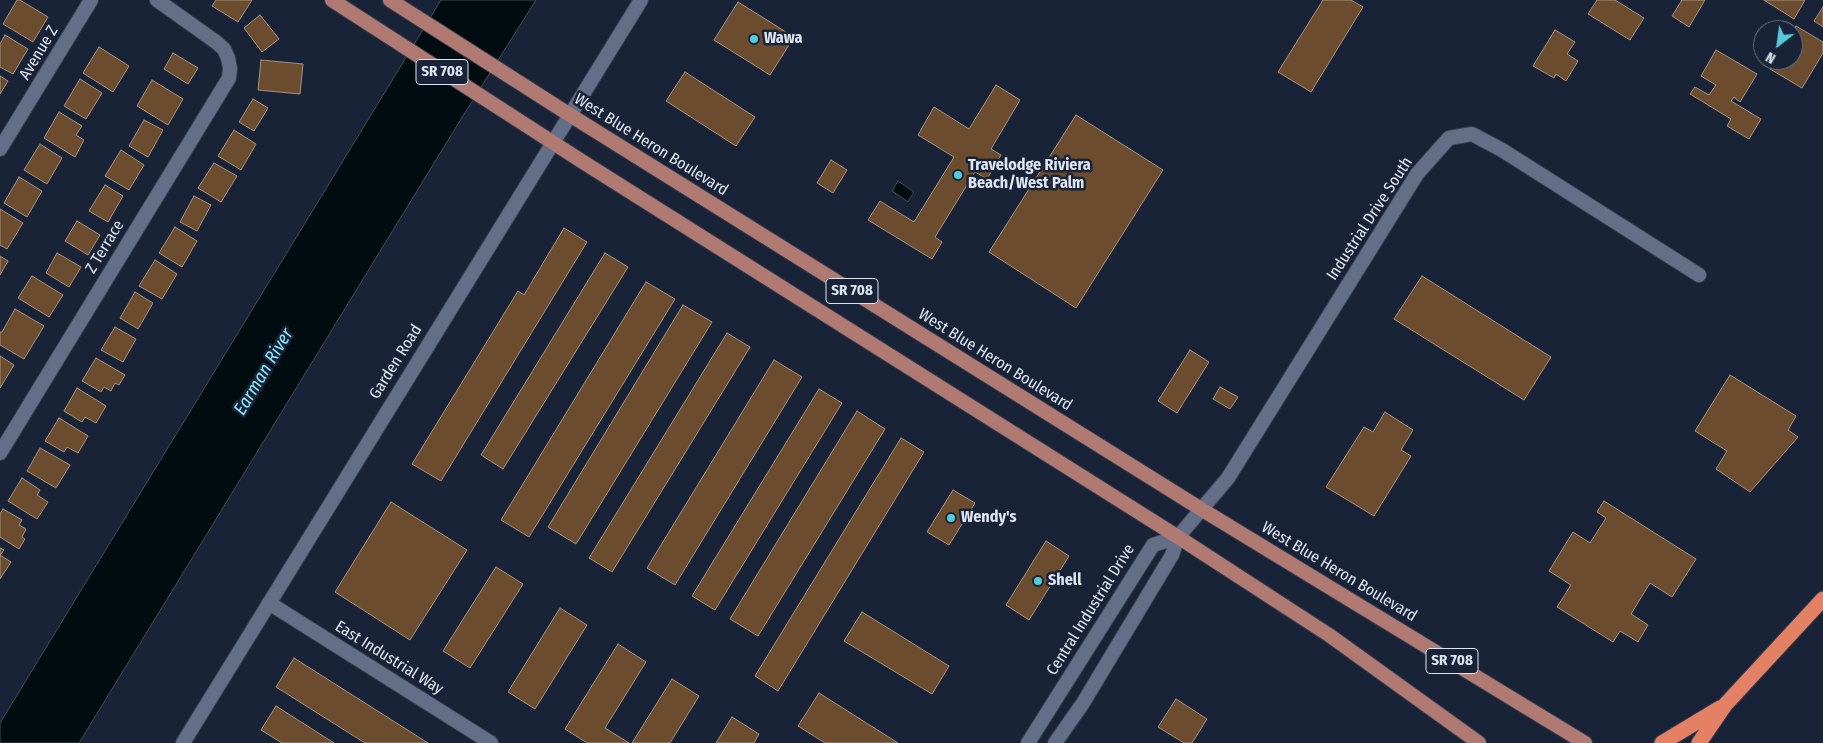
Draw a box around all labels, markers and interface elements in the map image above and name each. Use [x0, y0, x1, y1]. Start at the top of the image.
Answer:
north arrow [1753, 20, 1803, 70]
street label: Avenue Z [15, 23, 63, 83]
place label: Wawa [764, 29, 802, 49]
marker: Wawa [748, 33, 760, 45]
text: N [1763, 48, 1779, 67]
road number: SR 708 [416, 60, 468, 84]
street label: West Blue Heron Boulevard [570, 90, 732, 200]
street label: Industrial Drive South [1323, 154, 1417, 284]
place label: Travelodge Riviera Beach/West Palm [968, 156, 1091, 194]
marker: Travelodge Riviera Beach/West Palm [952, 169, 964, 181]
street label: Z Terrace [82, 217, 128, 277]
road number: SR 708 [826, 278, 878, 304]
street label: West Blue Heron Boulevard [914, 305, 1076, 415]
street label: Garden Road [366, 321, 426, 403]
water label: Earman River [230, 325, 298, 419]
place label: Wendy's [961, 508, 1016, 528]
marker: Wendy's [945, 512, 957, 524]
street label: West Blue Heron Boulevard [1258, 518, 1420, 626]
street label: Central Industrial Drive [1043, 541, 1139, 679]
place label: Shell [1048, 571, 1082, 591]
marker: Shell [1032, 575, 1044, 587]
street label: East Industrial Way [331, 617, 447, 699]
road number: SR 708 [1426, 648, 1478, 674]

